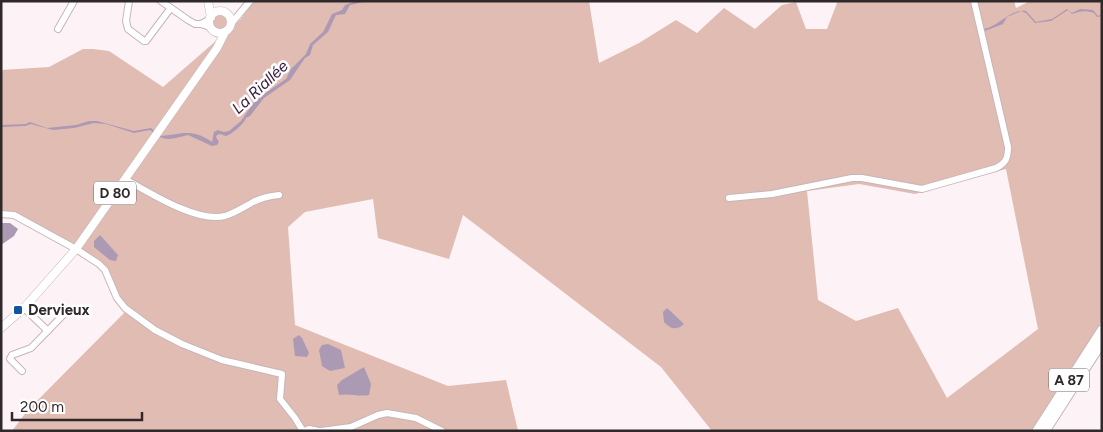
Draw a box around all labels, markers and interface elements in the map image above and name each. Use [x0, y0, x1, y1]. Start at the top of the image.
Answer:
water label: La Riallée [228, 56, 292, 118]
road number: D 80 [94, 182, 136, 204]
place label: Dervieux [28, 301, 90, 319]
marker: Dervieux [12, 304, 24, 316]
road number: A 87 [1049, 368, 1089, 392]
scale bar [12, 390, 142, 422]
text: 200 m [20, 398, 64, 416]

